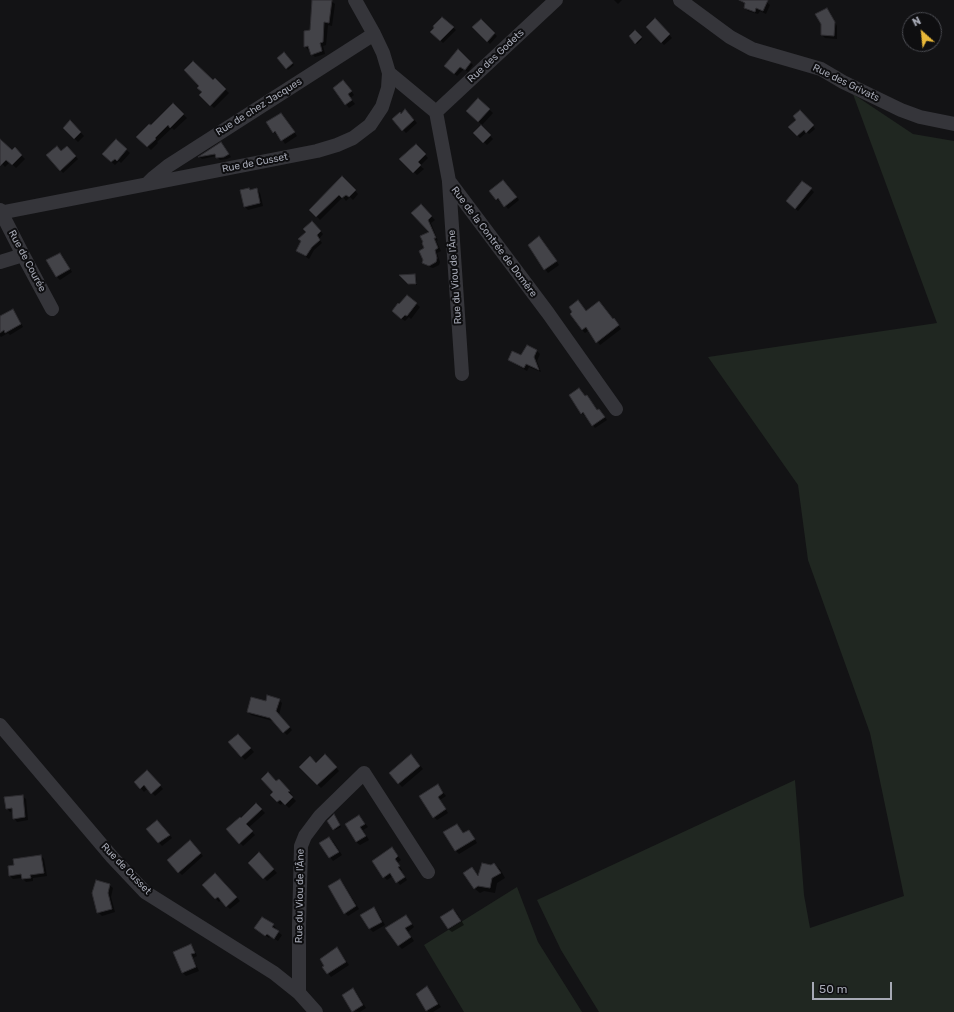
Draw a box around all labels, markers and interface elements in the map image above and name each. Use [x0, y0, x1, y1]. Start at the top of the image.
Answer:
north arrow [902, 12, 942, 52]
text: N [910, 14, 923, 29]
street label: Rue des Godets [465, 27, 527, 85]
street label: Rue des Grivats [811, 62, 881, 104]
street label: Rue de chez Jacques [214, 76, 304, 138]
street label: Rue de Cusset [221, 151, 289, 175]
street label: Rue de la Contrée de Domère [449, 184, 539, 300]
street label: Rue de Courée [6, 228, 48, 294]
street label: Rue du Viou de l'Âne [446, 229, 464, 325]
street label: Rue de Cusset [98, 841, 154, 897]
street label: Rue du Viou de l'Âne [293, 849, 307, 943]
scale bar [814, 974, 894, 1000]
text: 50 m [819, 982, 847, 996]

